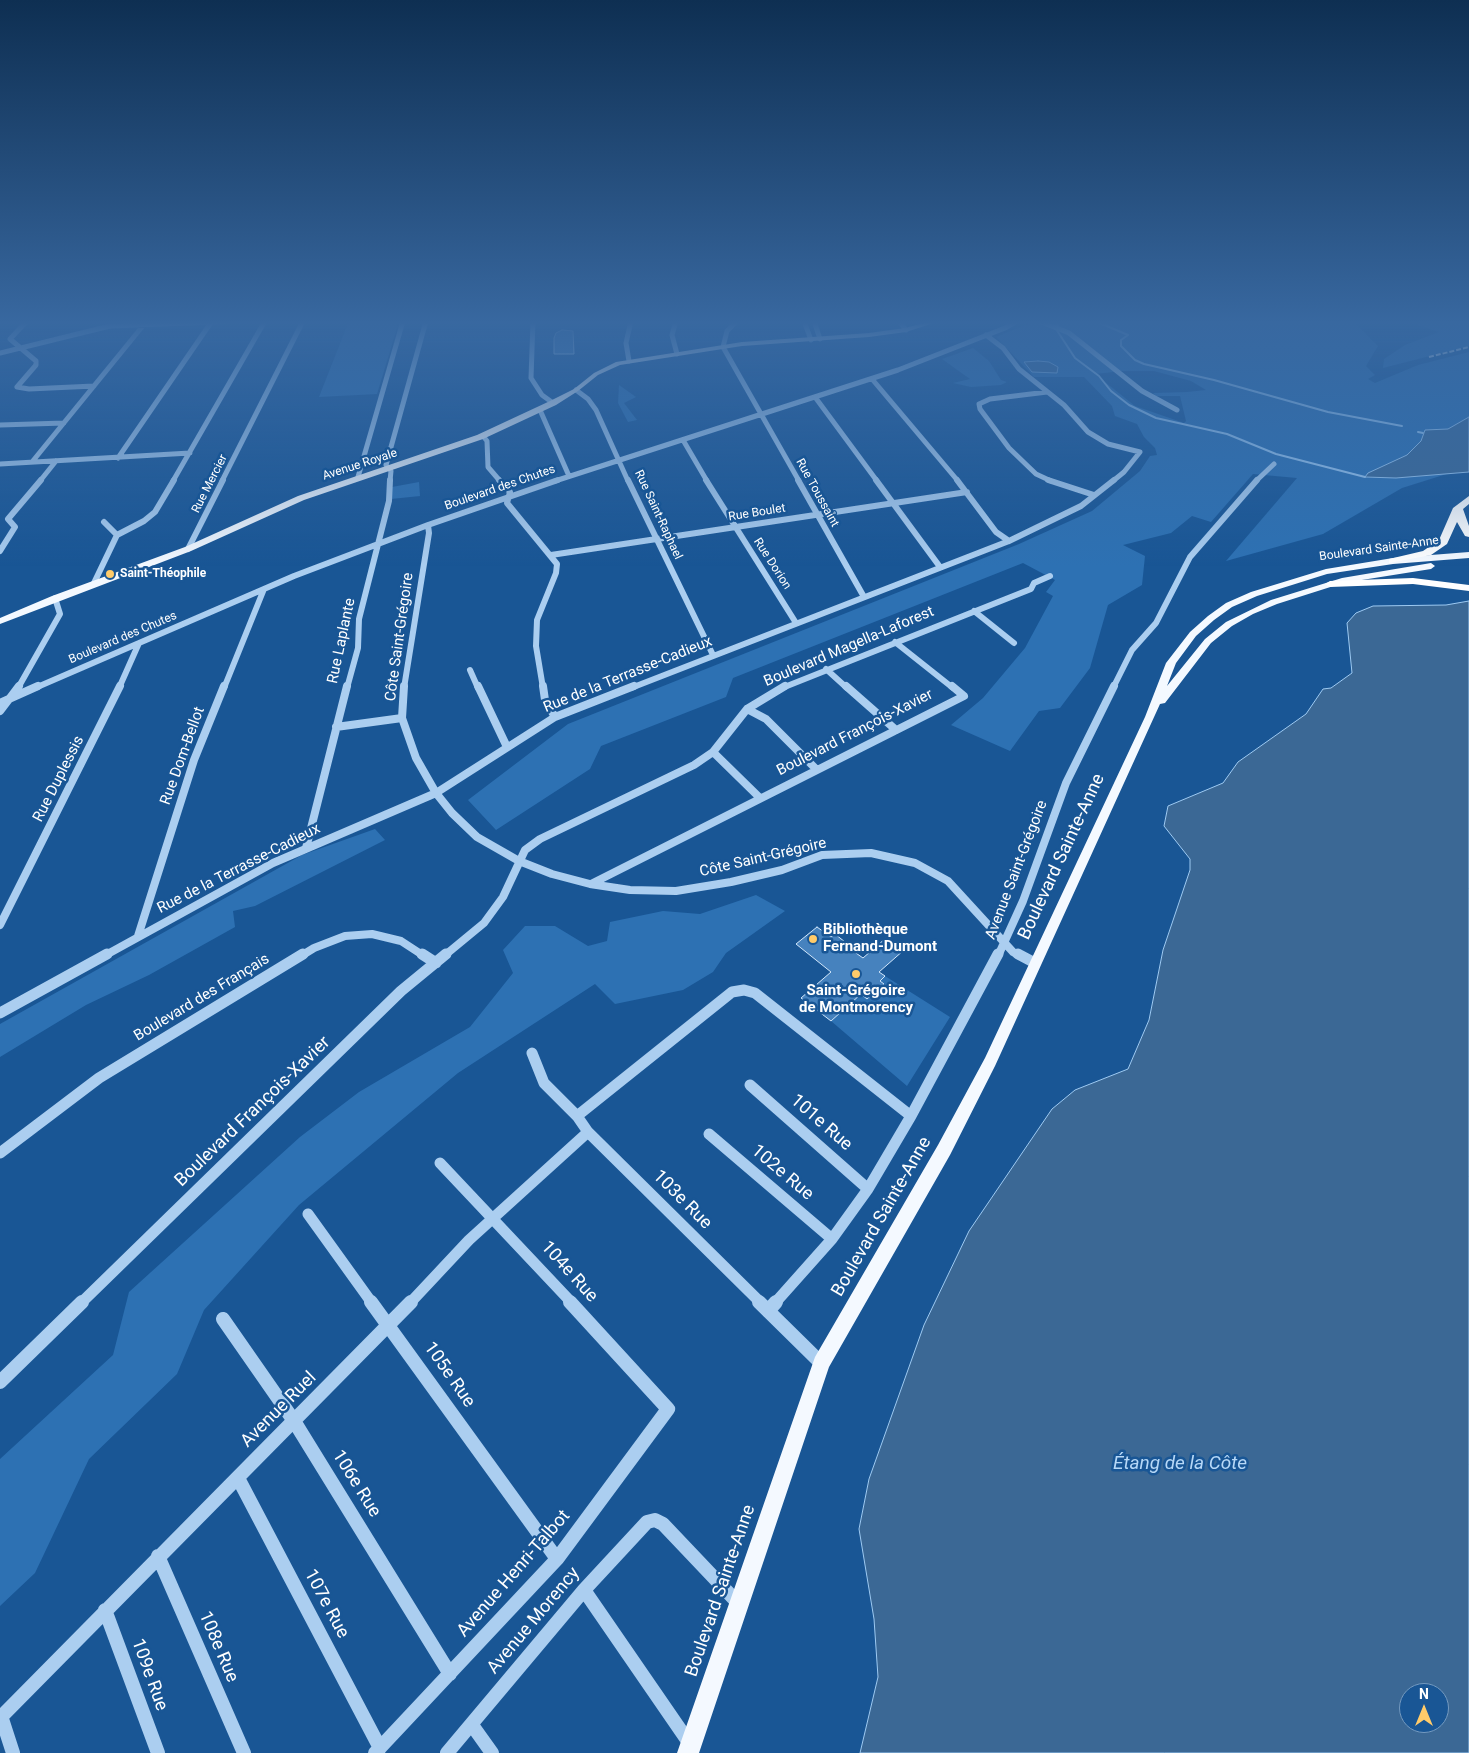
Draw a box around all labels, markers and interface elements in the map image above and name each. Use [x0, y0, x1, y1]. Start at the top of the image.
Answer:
street label: Avenue Royale [321, 446, 399, 484]
street label: Rue Mercier [189, 452, 231, 516]
street label: Rue Toussaint [792, 456, 842, 530]
street label: Boulevard des Chutes [443, 462, 557, 514]
street label: Rue Saint-Raphael [631, 468, 685, 562]
street label: Rue Boulet [727, 501, 787, 525]
street label: Boulevard Sainte-Anne [1318, 533, 1440, 565]
street label: Rue Dorion [750, 536, 794, 592]
place label: Saint-Théophile [120, 567, 206, 581]
marker: Saint-Théophile [104, 568, 116, 580]
street label: Côte Saint-Grégoire [382, 572, 418, 702]
street label: Rue Laplante [324, 597, 360, 685]
street label: Boulevard Magella-Laforest [761, 603, 937, 691]
street label: Boulevard des Chutes [67, 609, 179, 667]
street label: Rue de la Terrasse-Cadieux [541, 633, 715, 717]
street label: Boulevard François-Xavier [774, 686, 936, 780]
street label: Rue Dom-Bellot [157, 705, 209, 807]
street label: Rue Duplessis [30, 733, 88, 825]
street label: Boulevard Sainte-Anne [1014, 771, 1110, 943]
street label: Avenue Saint-Grégoire [982, 798, 1052, 942]
street label: Rue de la Terrasse-Cadieux [155, 820, 323, 918]
street label: Côte Saint-Grégoire [698, 835, 828, 881]
place label: Bibliothèque Fernand-Dumont [823, 921, 937, 956]
marker: Bibliothèque Fernand-Dumont [807, 933, 819, 945]
street label: Boulevard des Français [131, 950, 273, 1046]
marker: Saint-Grégoire de Montmorency [850, 968, 862, 980]
place label: Saint-Grégoire de Montmorency [799, 982, 913, 1017]
street label: Boulevard François-Xavier [171, 1032, 335, 1192]
street label: 101e Rue [786, 1090, 856, 1156]
street label: Boulevard Sainte-Anne [828, 1133, 936, 1301]
street label: 102e Rue [746, 1141, 818, 1205]
street label: 103e Rue [648, 1166, 716, 1234]
street label: 104e Rue [536, 1237, 602, 1307]
street label: 105e Rue [419, 1338, 479, 1412]
street label: Avenue Ruel [237, 1368, 321, 1452]
street label: 106e Rue [327, 1447, 385, 1521]
water label: Étang de la Côte [1113, 1453, 1247, 1475]
street label: Boulevard Sainte-Anne [681, 1502, 761, 1680]
street label: Avenue Henri-Talbot [453, 1506, 575, 1642]
street label: Avenue Morency [483, 1563, 585, 1679]
street label: 107e Rue [299, 1566, 353, 1642]
street label: 108e Rue [193, 1608, 243, 1686]
street label: 109e Rue [126, 1636, 172, 1714]
north arrow [1399, 1683, 1449, 1733]
text: N [1419, 1686, 1429, 1702]

